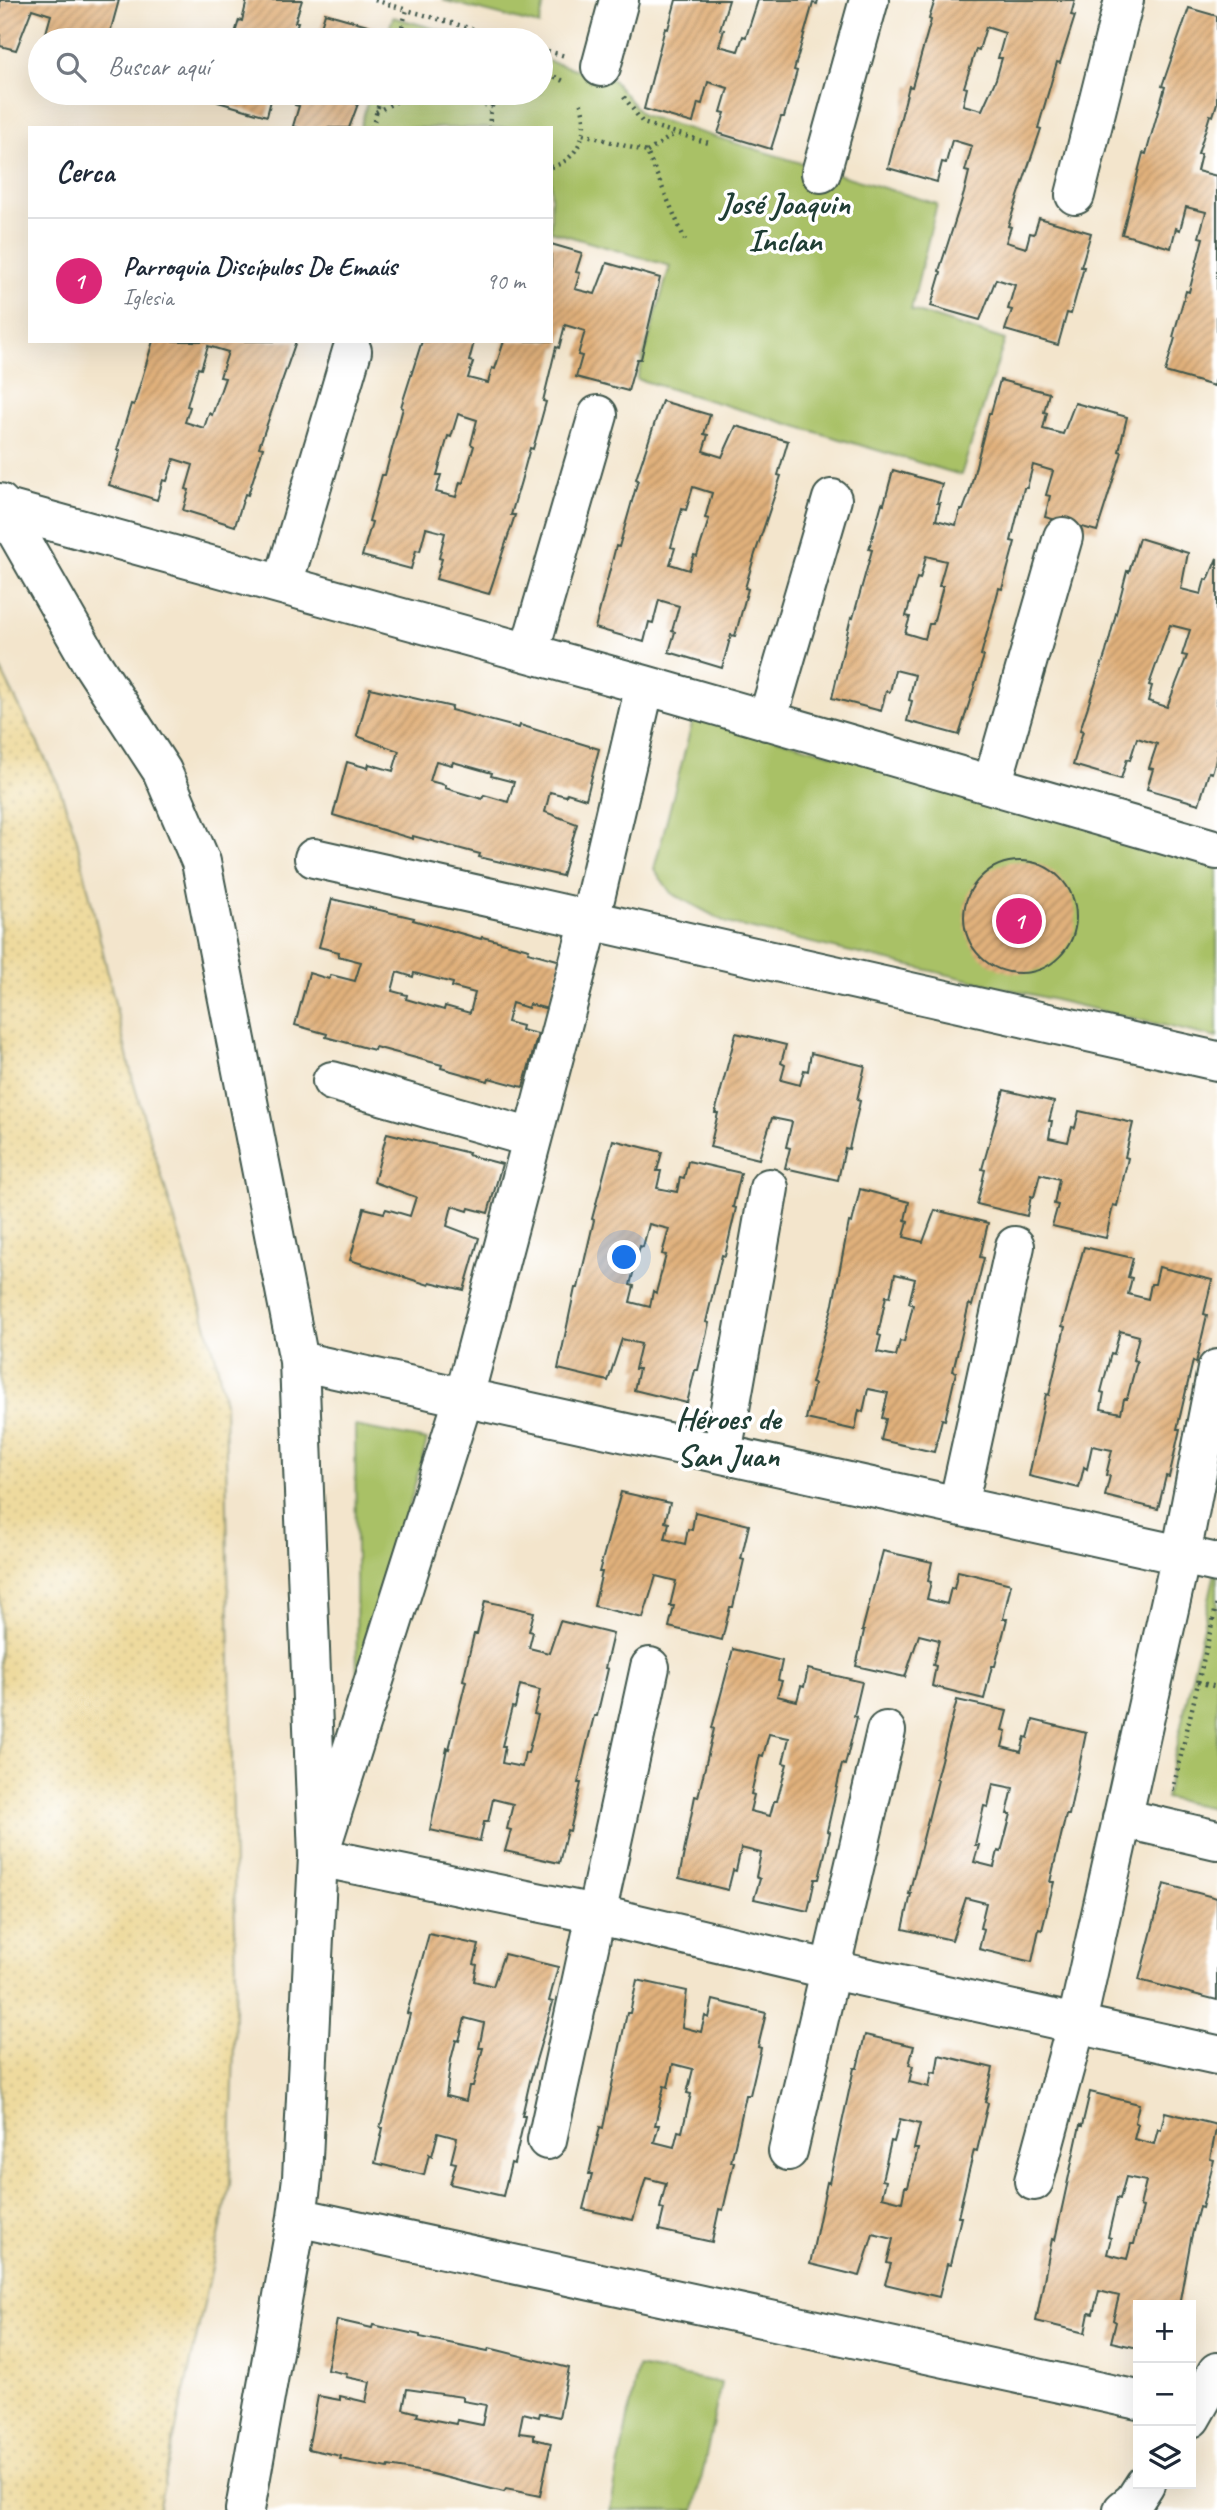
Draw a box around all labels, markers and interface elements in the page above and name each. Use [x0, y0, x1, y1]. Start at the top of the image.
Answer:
search box [28, 28, 553, 105]
icon: search [52, 48, 90, 86]
text: Buscar aquí [108, 50, 210, 83]
text: Cerca [56, 153, 114, 191]
district label: José Joaquin Inclan [718, 183, 851, 261]
text: Parroquia Discípulos De Emaús [123, 250, 397, 283]
text: 1 [74, 267, 84, 296]
text: 90 m [486, 267, 525, 296]
text: Iglesia [123, 283, 173, 312]
pin: 1 [996, 895, 1042, 947]
your location [607, 1240, 641, 1274]
district label: Héroes de San Juan [675, 1398, 783, 1476]
map controls [1133, 2300, 1196, 2489]
button: + [1133, 2300, 1196, 2363]
button: − [1133, 2363, 1196, 2426]
button: layers [1133, 2426, 1196, 2489]

